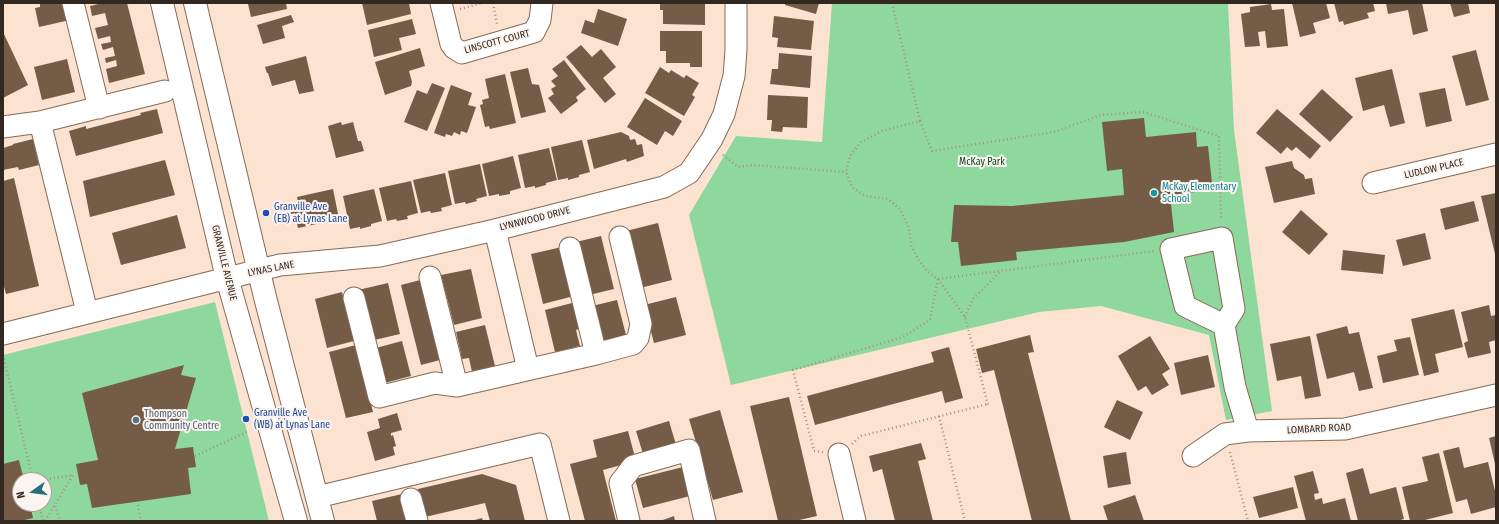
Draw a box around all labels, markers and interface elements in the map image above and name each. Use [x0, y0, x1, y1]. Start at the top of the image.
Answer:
street label: LINSCOTT COURT [463, 27, 531, 57]
park label: McKay Park [959, 156, 1005, 168]
street label: LUDLOW PLACE [1403, 156, 1465, 182]
place label: McKay Elementary School [1162, 181, 1236, 204]
marker: McKay Elementary School [1149, 188, 1159, 198]
place label: Granville Ave (EB) at Lynas Lane [274, 201, 347, 224]
street label: LYNNWOOD DRIVE [498, 204, 572, 234]
marker: Granville Ave (EB) at Lynas Lane [261, 208, 271, 218]
street label: GRANVILLE AVENUE [209, 224, 239, 302]
street label: LYNAS LANE [246, 259, 296, 279]
place label: Granville Ave (WB) at Lynas Lane [254, 407, 330, 430]
place label: Thompson Community Centre [144, 408, 219, 432]
marker: Granville Ave (WB) at Lynas Lane [241, 414, 251, 424]
marker: Thompson Community Centre [131, 415, 141, 425]
street label: LOMBARD ROAD [1287, 421, 1351, 437]
north arrow [12, 472, 52, 512]
text: N [14, 490, 28, 500]

